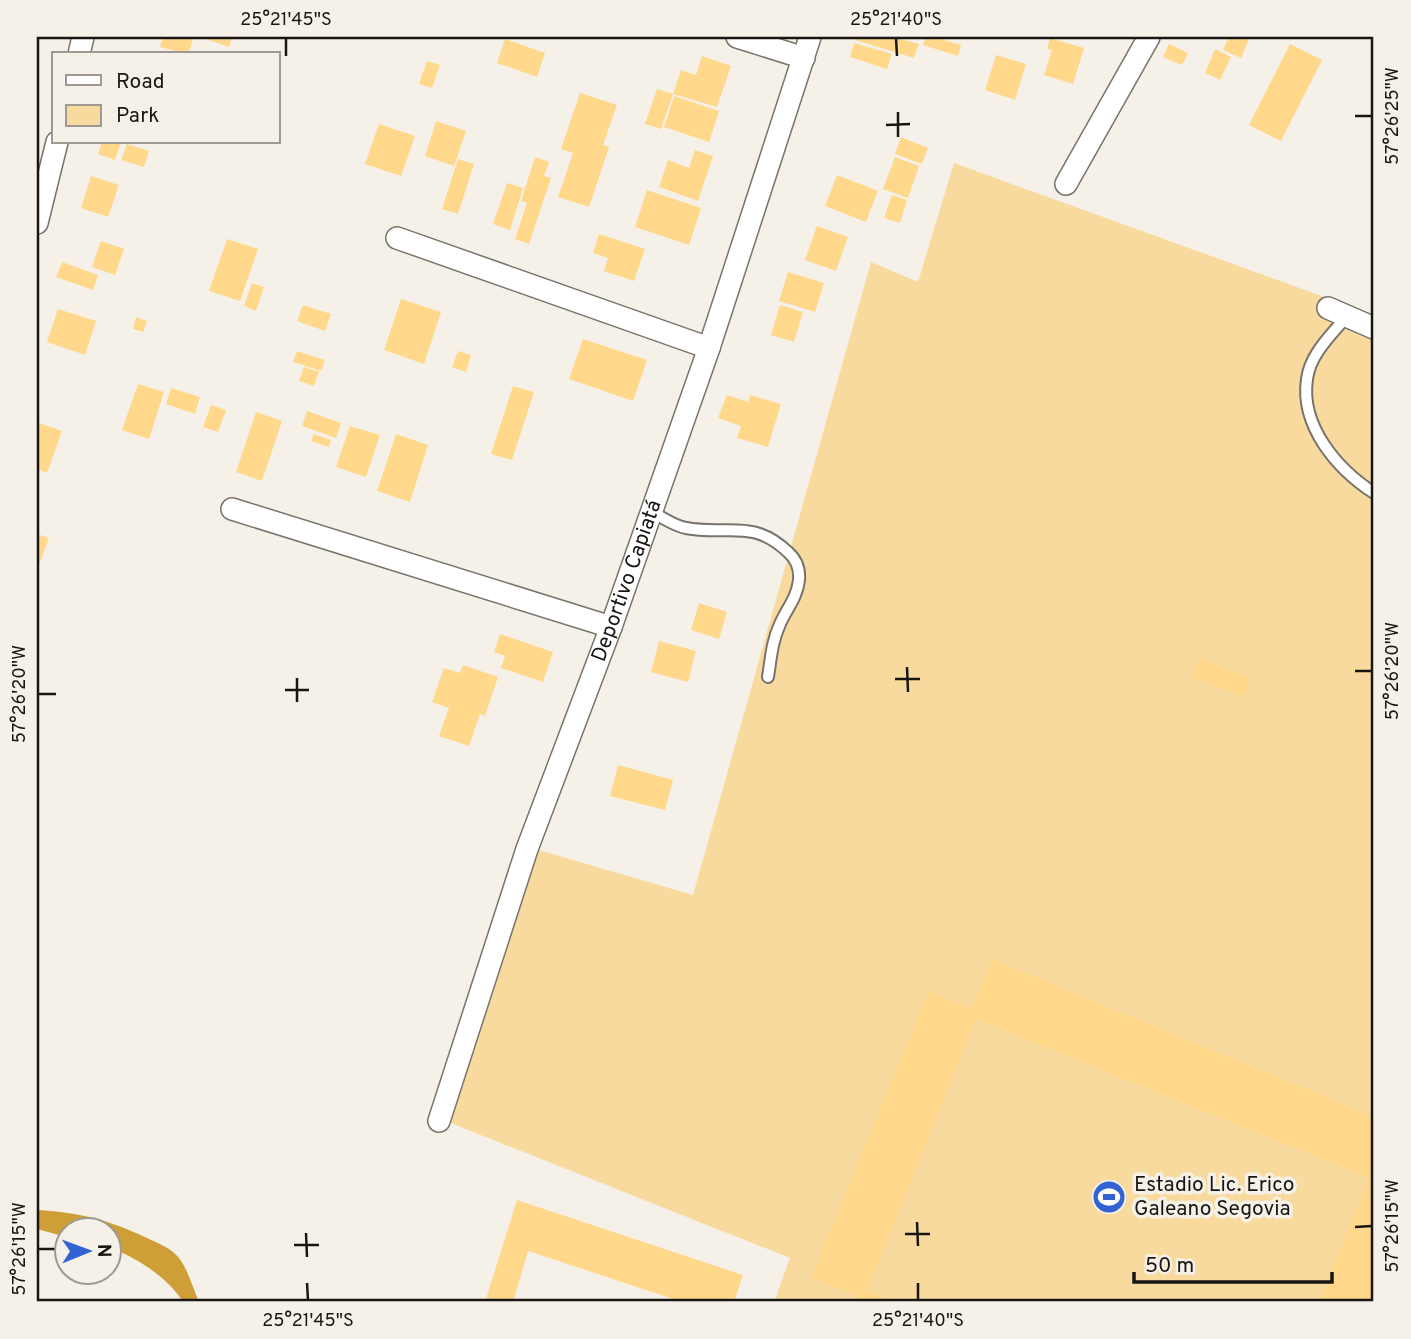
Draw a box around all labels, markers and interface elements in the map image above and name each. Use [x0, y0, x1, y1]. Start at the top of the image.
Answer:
text: 25°21'45"S [240, 9, 332, 32]
text: 25°21'40"S [850, 9, 942, 32]
legend [52, 52, 280, 144]
text: 57°26'25"W [1382, 67, 1405, 165]
text: Road [116, 69, 165, 96]
text: Park [116, 103, 159, 130]
street label: Deportivo Capiatá [586, 496, 668, 666]
text: 57°26'20"W [1382, 622, 1405, 720]
text: 57°26'20"W [9, 645, 32, 743]
place label: Estadio Lic. Erico Galeano Segovia [1134, 1172, 1295, 1223]
sports icon: Estadio Lic. Erico Galeano Segovia [1090, 1178, 1128, 1216]
text: 57°26'15"W [1382, 1179, 1405, 1273]
text: 57°26'15"W [9, 1202, 32, 1296]
north arrow [52, 1216, 122, 1286]
scale bar [1134, 1241, 1332, 1285]
text: N [91, 1244, 115, 1258]
text: 50 m [1145, 1253, 1194, 1280]
text: 25°21'45"S [262, 1310, 354, 1333]
text: 25°21'40"S [872, 1310, 964, 1333]

